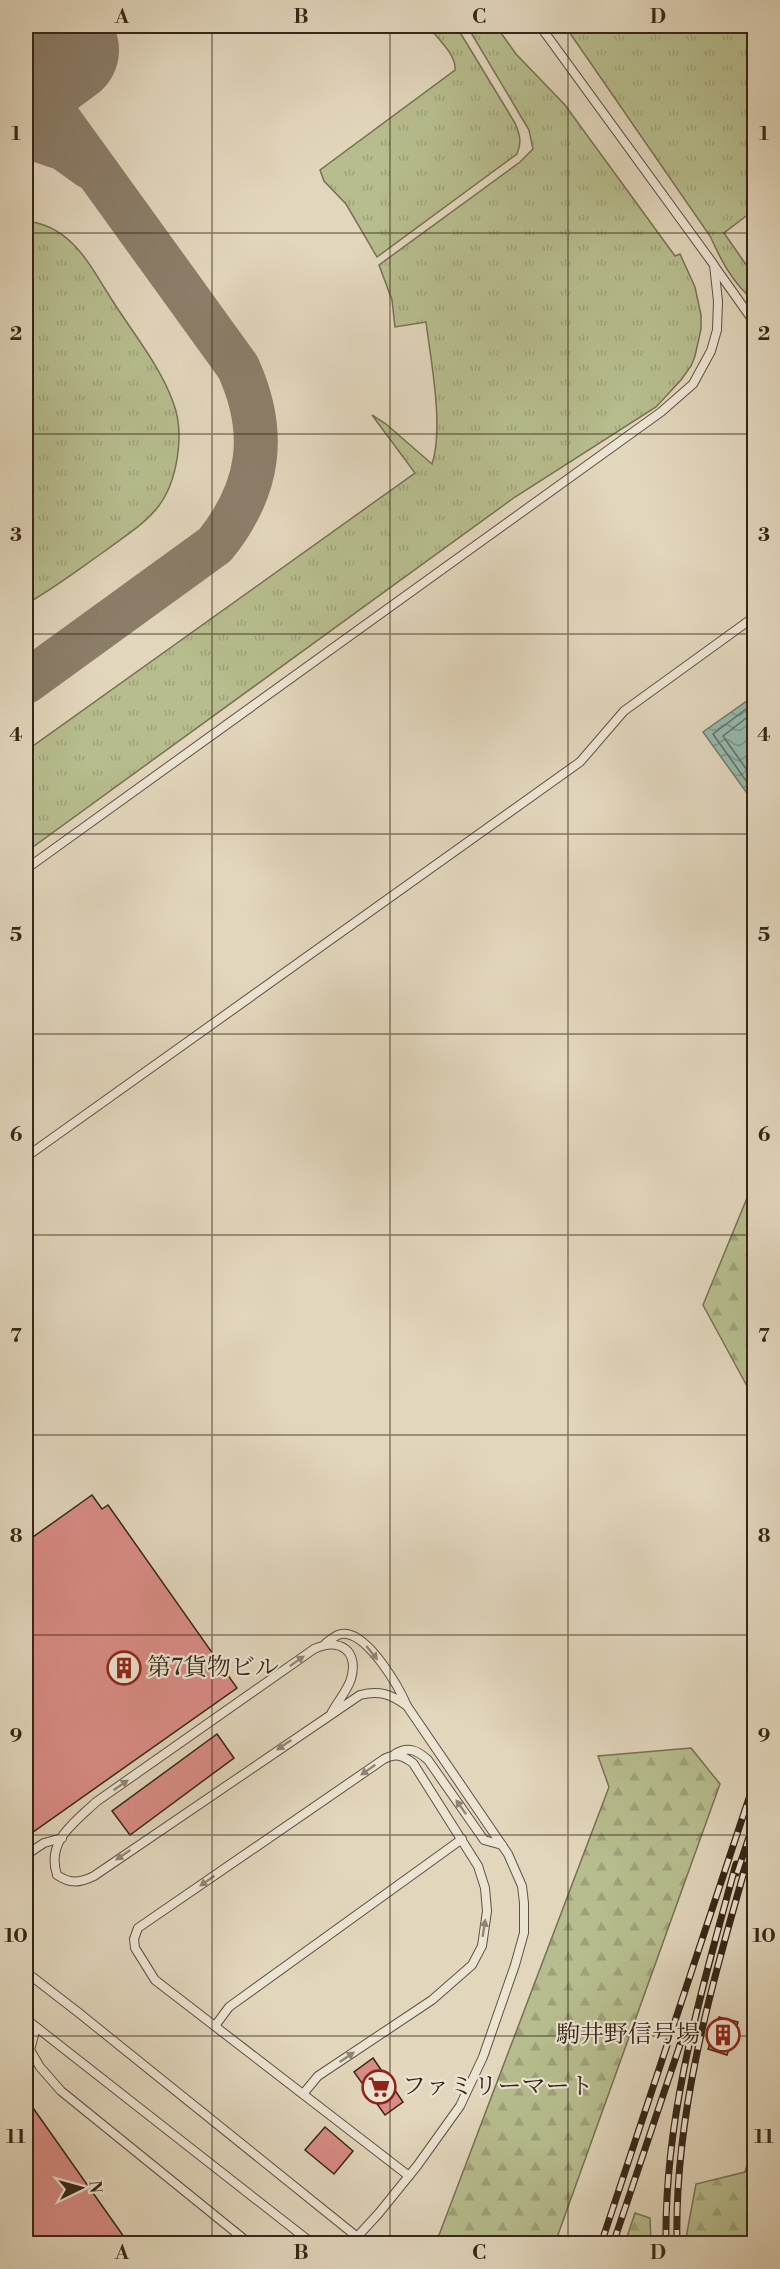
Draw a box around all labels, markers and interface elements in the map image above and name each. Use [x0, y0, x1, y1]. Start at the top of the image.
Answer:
text: A [114, 5, 130, 30]
text: B [293, 5, 309, 30]
text: C [472, 5, 486, 30]
text: D [650, 5, 666, 30]
text: 1 [11, 122, 21, 147]
text: 1 [759, 122, 769, 147]
text: 2 [10, 322, 22, 347]
text: 2 [758, 322, 770, 347]
text: 3 [10, 523, 22, 548]
text: 3 [758, 523, 770, 548]
text: 4 [9, 723, 23, 748]
text: 4 [757, 723, 771, 748]
text: 5 [10, 923, 22, 948]
text: 5 [758, 923, 770, 948]
text: 6 [10, 1123, 23, 1148]
text: 6 [758, 1123, 771, 1148]
text: 7 [10, 1324, 22, 1349]
text: 7 [758, 1324, 770, 1349]
text: 8 [10, 1524, 23, 1549]
text: 8 [758, 1524, 771, 1549]
one-way arrow [366, 1645, 379, 1661]
building icon: 第7貨物ビル [106, 1650, 142, 1686]
place label: 第7貨物ビル [147, 1653, 279, 1683]
one-way arrow [289, 1655, 305, 1667]
text: 9 [10, 1724, 22, 1749]
text: 9 [758, 1724, 770, 1749]
one-way arrow [276, 1739, 292, 1751]
one-way arrow [360, 1764, 376, 1776]
one-way arrow [112, 1779, 128, 1791]
one-way arrow [455, 1800, 467, 1816]
one-way arrow [115, 1849, 131, 1861]
one-way arrow [199, 1875, 215, 1886]
one-way arrow [480, 1918, 489, 1937]
text: 10 [4, 1924, 28, 1949]
text: 10 [752, 1924, 776, 1949]
building icon: 駒井野信号場 [705, 2017, 741, 2053]
place label: 駒井野信号場 [556, 2020, 700, 2050]
one-way arrow [339, 2052, 355, 2063]
supermarket icon: ファミリーマート [361, 2069, 397, 2105]
place label: ファミリーマート [402, 2072, 594, 2102]
text: 11 [6, 2125, 26, 2150]
text: 11 [754, 2125, 774, 2150]
north arrow [51, 2158, 111, 2218]
text: N [84, 2180, 105, 2194]
text: A [114, 2241, 130, 2266]
text: B [293, 2241, 309, 2266]
text: C [472, 2241, 486, 2266]
text: D [650, 2241, 666, 2266]

